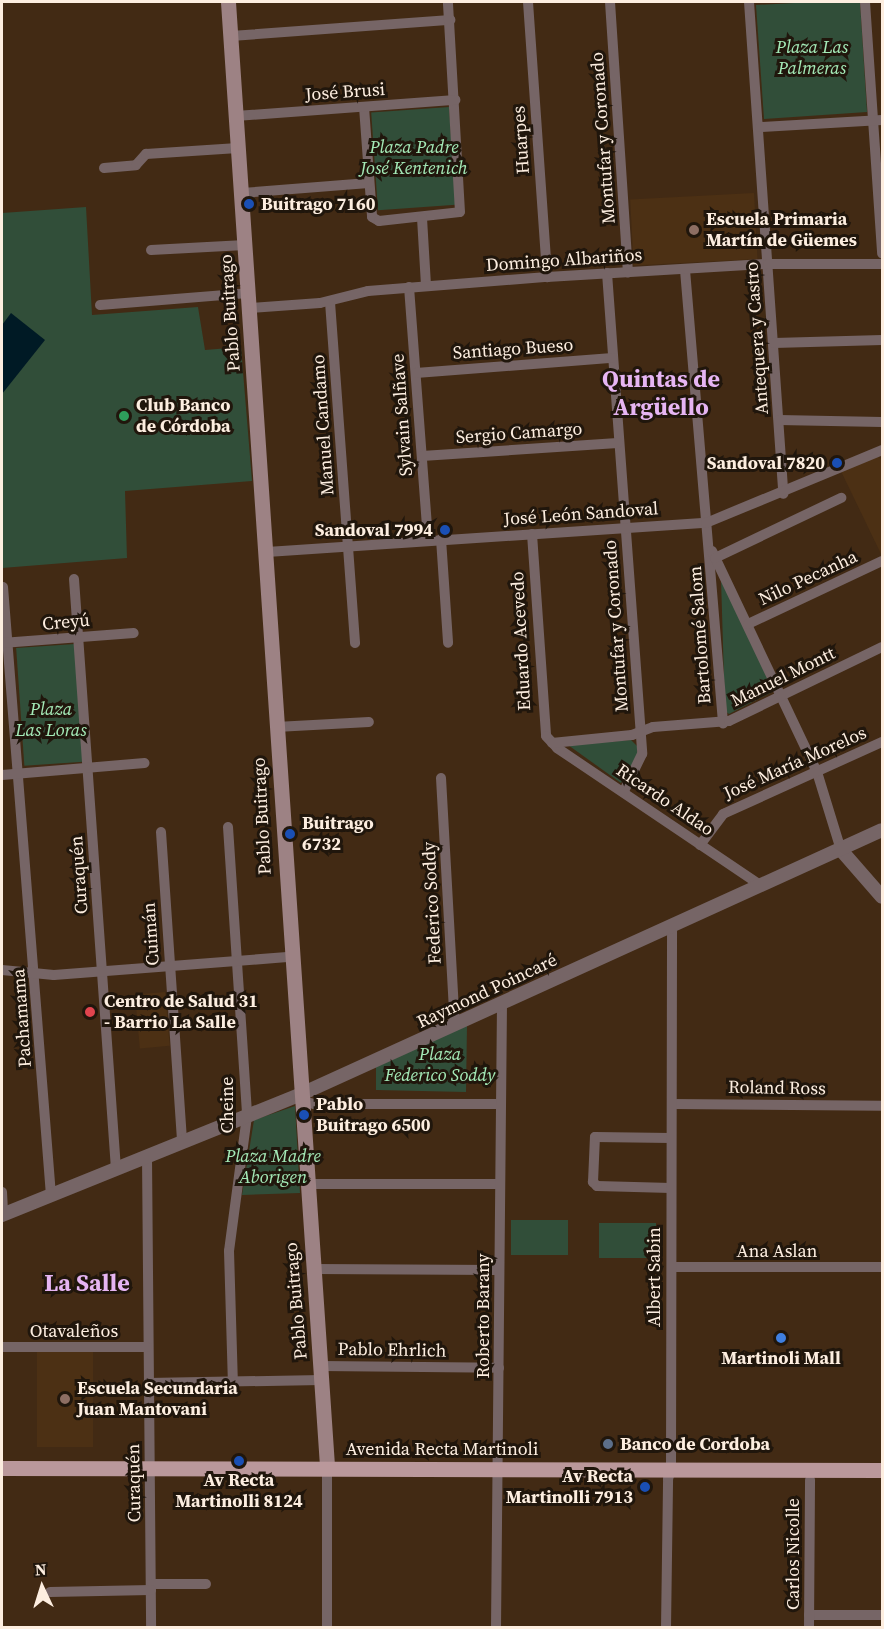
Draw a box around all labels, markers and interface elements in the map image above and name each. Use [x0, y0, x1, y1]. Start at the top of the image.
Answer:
park label: Plaza Las Palmeras [776, 37, 848, 80]
street label: Montufar y Coronado [586, 51, 620, 225]
street label: José Brusi [304, 78, 386, 106]
street label: Huarpes [508, 105, 534, 175]
park label: Plaza Padre José Kentenich [360, 137, 468, 180]
place label: Buitrago 7160 [261, 193, 375, 215]
marker: Buitrago 7160 [242, 197, 256, 211]
place label: Escuela Primaria Martín de Güemes [706, 209, 857, 252]
marker: Escuela Primaria Martín de Güemes [687, 223, 701, 237]
street label: Domingo Albariños [485, 244, 643, 276]
street label: Pablo Buitrago [215, 254, 245, 372]
street label: Antequera y Castro [741, 261, 773, 415]
street label: Santiago Bueso [452, 334, 574, 364]
street label: Sylvain Salñave [387, 353, 417, 477]
street label: Manuel Candamo [307, 354, 339, 496]
district label: Quintas de Argüello [602, 365, 720, 421]
place label: Club Banco de Córdoba [136, 395, 231, 438]
marker: Club Banco de Córdoba [117, 409, 131, 423]
street label: Sergio Camargo [455, 418, 583, 448]
place label: Sandoval 7820 [707, 452, 825, 474]
marker: Sandoval 7820 [830, 456, 844, 470]
street label: José León Sandoval [503, 498, 659, 530]
place label: Sandoval 7994 [315, 519, 433, 541]
marker: Sandoval 7994 [438, 523, 452, 537]
street label: Montufar y Coronado [599, 539, 633, 713]
street label: Nilo Pecanha [755, 546, 861, 610]
street label: Bartolomé Salom [684, 565, 716, 705]
street label: Eduardo Acevedo [507, 571, 535, 711]
street label: Creyú [41, 609, 91, 635]
street label: Manuel Montt [727, 643, 839, 711]
park label: Plaza Las Loras [15, 699, 87, 742]
street label: José María Morelos [720, 722, 870, 804]
street label: Pablo Buitrago [248, 757, 276, 875]
street label: Ricardo Aldao [612, 759, 718, 841]
place label: Buitrago 6732 [302, 813, 374, 856]
marker: Buitrago 6732 [283, 827, 297, 841]
street label: Curaquén [65, 835, 93, 915]
street label: Federico Soddy [418, 841, 446, 965]
street label: Cuimán [138, 902, 164, 966]
street label: Raymond Poincaré [413, 949, 561, 1033]
street label: Pachamama [8, 968, 36, 1068]
place label: Centro de Salud 31 - Barrio La Salle [104, 991, 258, 1034]
marker: Centro de Salud 31 - Barrio La Salle [81, 1003, 99, 1021]
park label: Plaza Federico Soddy [385, 1044, 495, 1086]
street label: Roland Ross [728, 1076, 826, 1100]
street label: Cheine [216, 1077, 238, 1133]
place label: Pablo Buitrago 6500 [316, 1094, 430, 1136]
marker: Pablo Buitrago 6500 [297, 1108, 311, 1122]
park label: Plaza Madre Aborigen [225, 1146, 321, 1188]
street label: Albert Sabin [643, 1227, 665, 1327]
street label: Ana Aslan [737, 1240, 817, 1262]
street label: Pablo Buitrago [280, 1242, 312, 1360]
street label: Roberto Barany [472, 1253, 494, 1379]
district label: La Salle [44, 1269, 130, 1297]
street label: Otavaleños [30, 1320, 118, 1342]
marker: Martinoli Mall [774, 1331, 788, 1345]
street label: Pablo Ehrlich [338, 1338, 446, 1362]
place label: Martinoli Mall [721, 1347, 841, 1369]
place label: Escuela Secundaria Juan Mantovani [77, 1378, 238, 1420]
marker: Escuela Secundaria Juan Mantovani [58, 1392, 72, 1406]
place label: Banco de Cordoba [620, 1433, 770, 1455]
marker: Banco de Cordoba [601, 1437, 615, 1451]
street label: Avenida Recta Martinoli [346, 1438, 538, 1460]
street label: Curaquén [123, 1443, 145, 1523]
marker: Av Recta Martinolli 8124 [232, 1454, 246, 1468]
place label: Av Recta Martinolli 7913 [506, 1466, 633, 1508]
place label: Av Recta Martinolli 8124 [175, 1470, 303, 1512]
marker: Av Recta Martinolli 7913 [638, 1480, 652, 1494]
street label: Carlos Nicolle [782, 1498, 804, 1610]
north arrow [12, 1557, 72, 1617]
text: N [34, 1558, 47, 1580]

